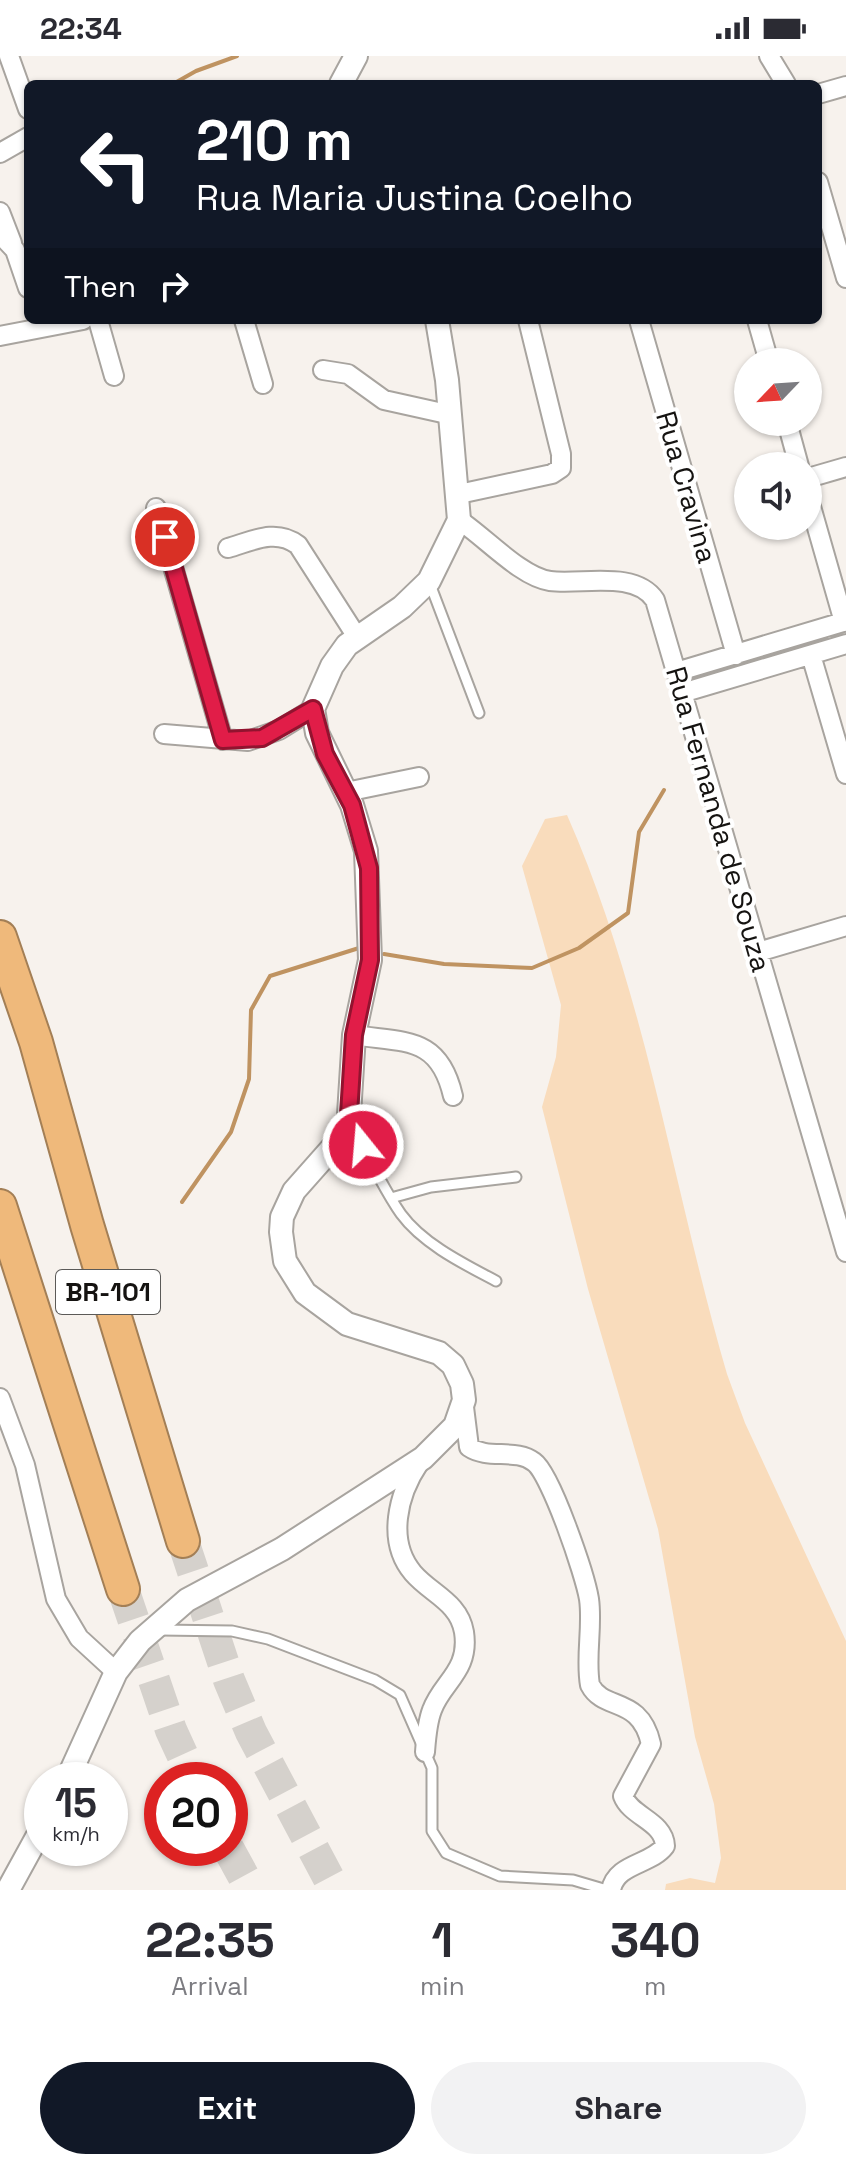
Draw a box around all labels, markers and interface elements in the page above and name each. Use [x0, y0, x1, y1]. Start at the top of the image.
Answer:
text: 22:34 [40, 9, 122, 48]
text: 210 m [196, 105, 353, 176]
icon: left [64, 112, 168, 216]
text: Rua Maria Justina Coelho [196, 175, 633, 221]
icon: right [152, 264, 196, 308]
text: Then [64, 267, 136, 306]
north arrow [734, 348, 822, 436]
map controls [734, 348, 822, 540]
street label: Rua Cravina [648, 407, 726, 567]
button: sound [734, 452, 822, 540]
pin [131, 503, 199, 571]
icon: arrive [143, 515, 187, 559]
street label: Rua Fernanda de Souza [658, 662, 780, 976]
position arrow [321, 1103, 405, 1187]
road number: BR-101 [56, 1270, 160, 1314]
speed limit sign: 20 [144, 1762, 248, 1866]
text: 15 [55, 1778, 97, 1829]
text: km/h [52, 1821, 100, 1847]
text: 22:35 [145, 1910, 275, 1971]
text: 1 [431, 1910, 453, 1971]
text: 340 [610, 1910, 701, 1971]
text: Arrival [171, 1969, 249, 2003]
text: min [420, 1969, 465, 2003]
text: m [644, 1969, 666, 2003]
button: Exit [40, 2062, 415, 2154]
button: Share [431, 2062, 806, 2154]

